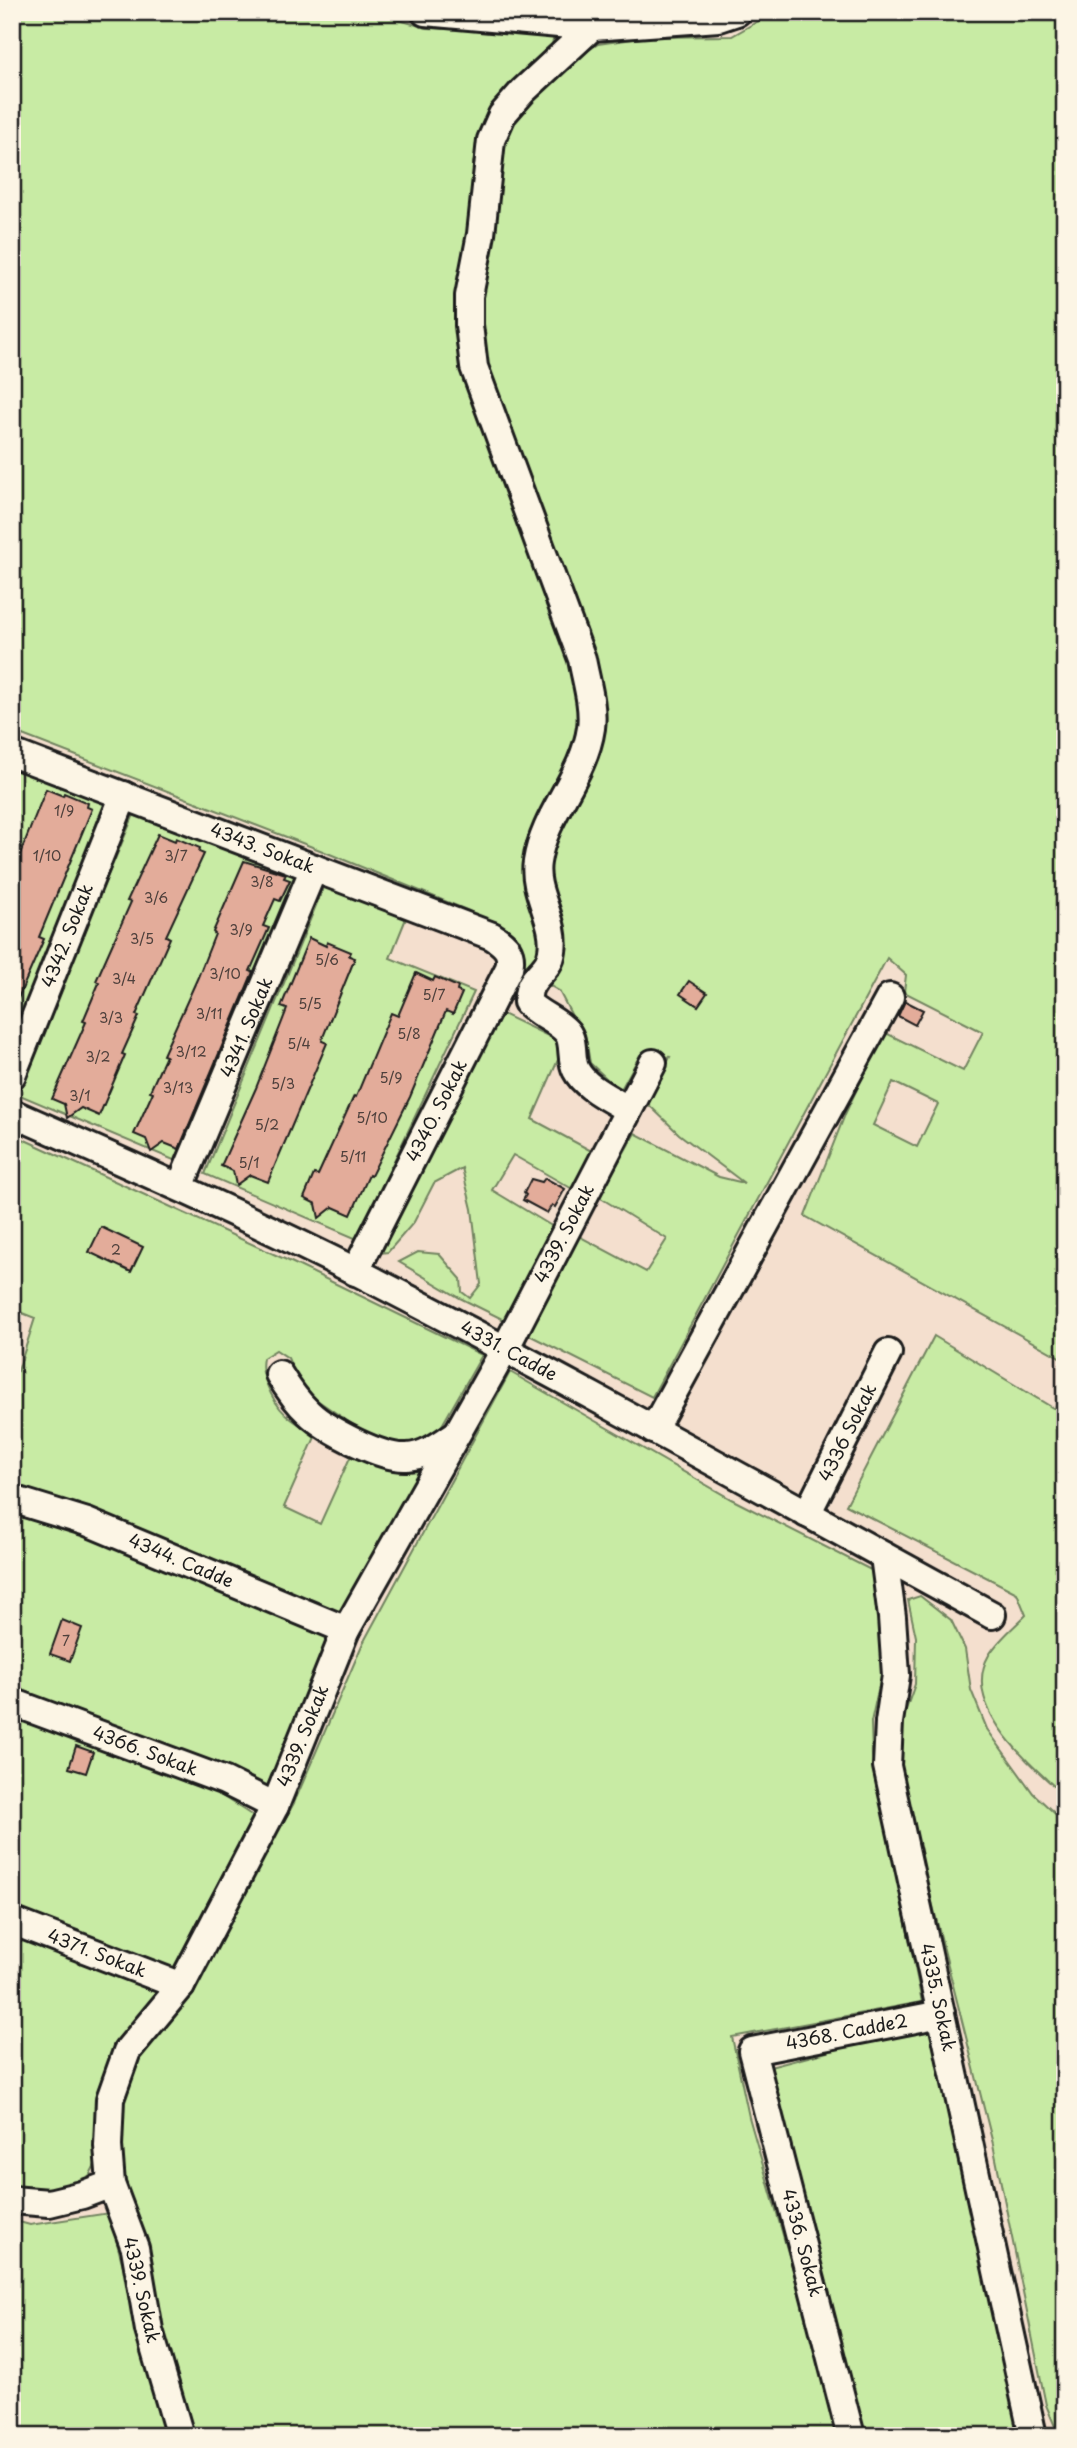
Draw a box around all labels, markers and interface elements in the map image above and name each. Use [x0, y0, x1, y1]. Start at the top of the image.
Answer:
house number: 1/9 [54, 800, 74, 821]
street label: 4343. Sokak [207, 815, 319, 879]
house number: 1/10 [33, 845, 61, 866]
house number: 3/7 [164, 845, 188, 866]
house number: 3/8 [250, 871, 274, 892]
street label: 4342. Sokak [33, 879, 99, 991]
house number: 3/6 [144, 887, 168, 908]
house number: 3/9 [229, 919, 253, 940]
house number: 3/5 [130, 928, 154, 949]
house number: 5/6 [315, 949, 339, 970]
house number: 3/10 [209, 963, 241, 984]
house number: 3/4 [112, 968, 136, 989]
street label: 4341. Sokak [212, 972, 279, 1081]
house number: 5/7 [422, 984, 446, 1005]
house number: 5/5 [298, 993, 322, 1014]
house number: 3/11 [196, 1003, 222, 1024]
house number: 3/3 [99, 1007, 123, 1028]
house number: 5/8 [397, 1023, 421, 1044]
house number: 5/4 [287, 1033, 311, 1054]
house number: 3/12 [175, 1041, 207, 1062]
house number: 3/2 [86, 1046, 110, 1067]
street label: 4340. Sokak [398, 1054, 473, 1166]
house number: 5/9 [380, 1067, 402, 1088]
house number: 5/3 [271, 1073, 295, 1094]
house number: 3/13 [163, 1077, 193, 1098]
house number: 3/1 [69, 1085, 91, 1106]
house number: 5/10 [356, 1107, 388, 1128]
house number: 5/2 [255, 1114, 279, 1135]
house number: 5/11 [340, 1146, 366, 1167]
house number: 5/1 [238, 1152, 260, 1173]
street label: 4339. Sokak [526, 1179, 600, 1287]
house number: 2 [111, 1239, 121, 1260]
street label: 4331. Cadde [456, 1313, 563, 1387]
street label: 4336 Sokak [811, 1378, 883, 1486]
street label: 4344. Cadde [125, 1526, 238, 1594]
house number: 7 [62, 1630, 70, 1651]
street label: 4339. Sokak [269, 1680, 335, 1791]
street label: 4366. Sokak [89, 1718, 202, 1782]
street label: 4371. Sokak [44, 1921, 151, 1984]
street label: 4335. Sokak [914, 1940, 964, 2054]
street label: 4368. Cadde2 [783, 2006, 910, 2056]
street label: 4336. Sokak [776, 2186, 831, 2300]
street label: 4339. Sokak [117, 2234, 168, 2345]

